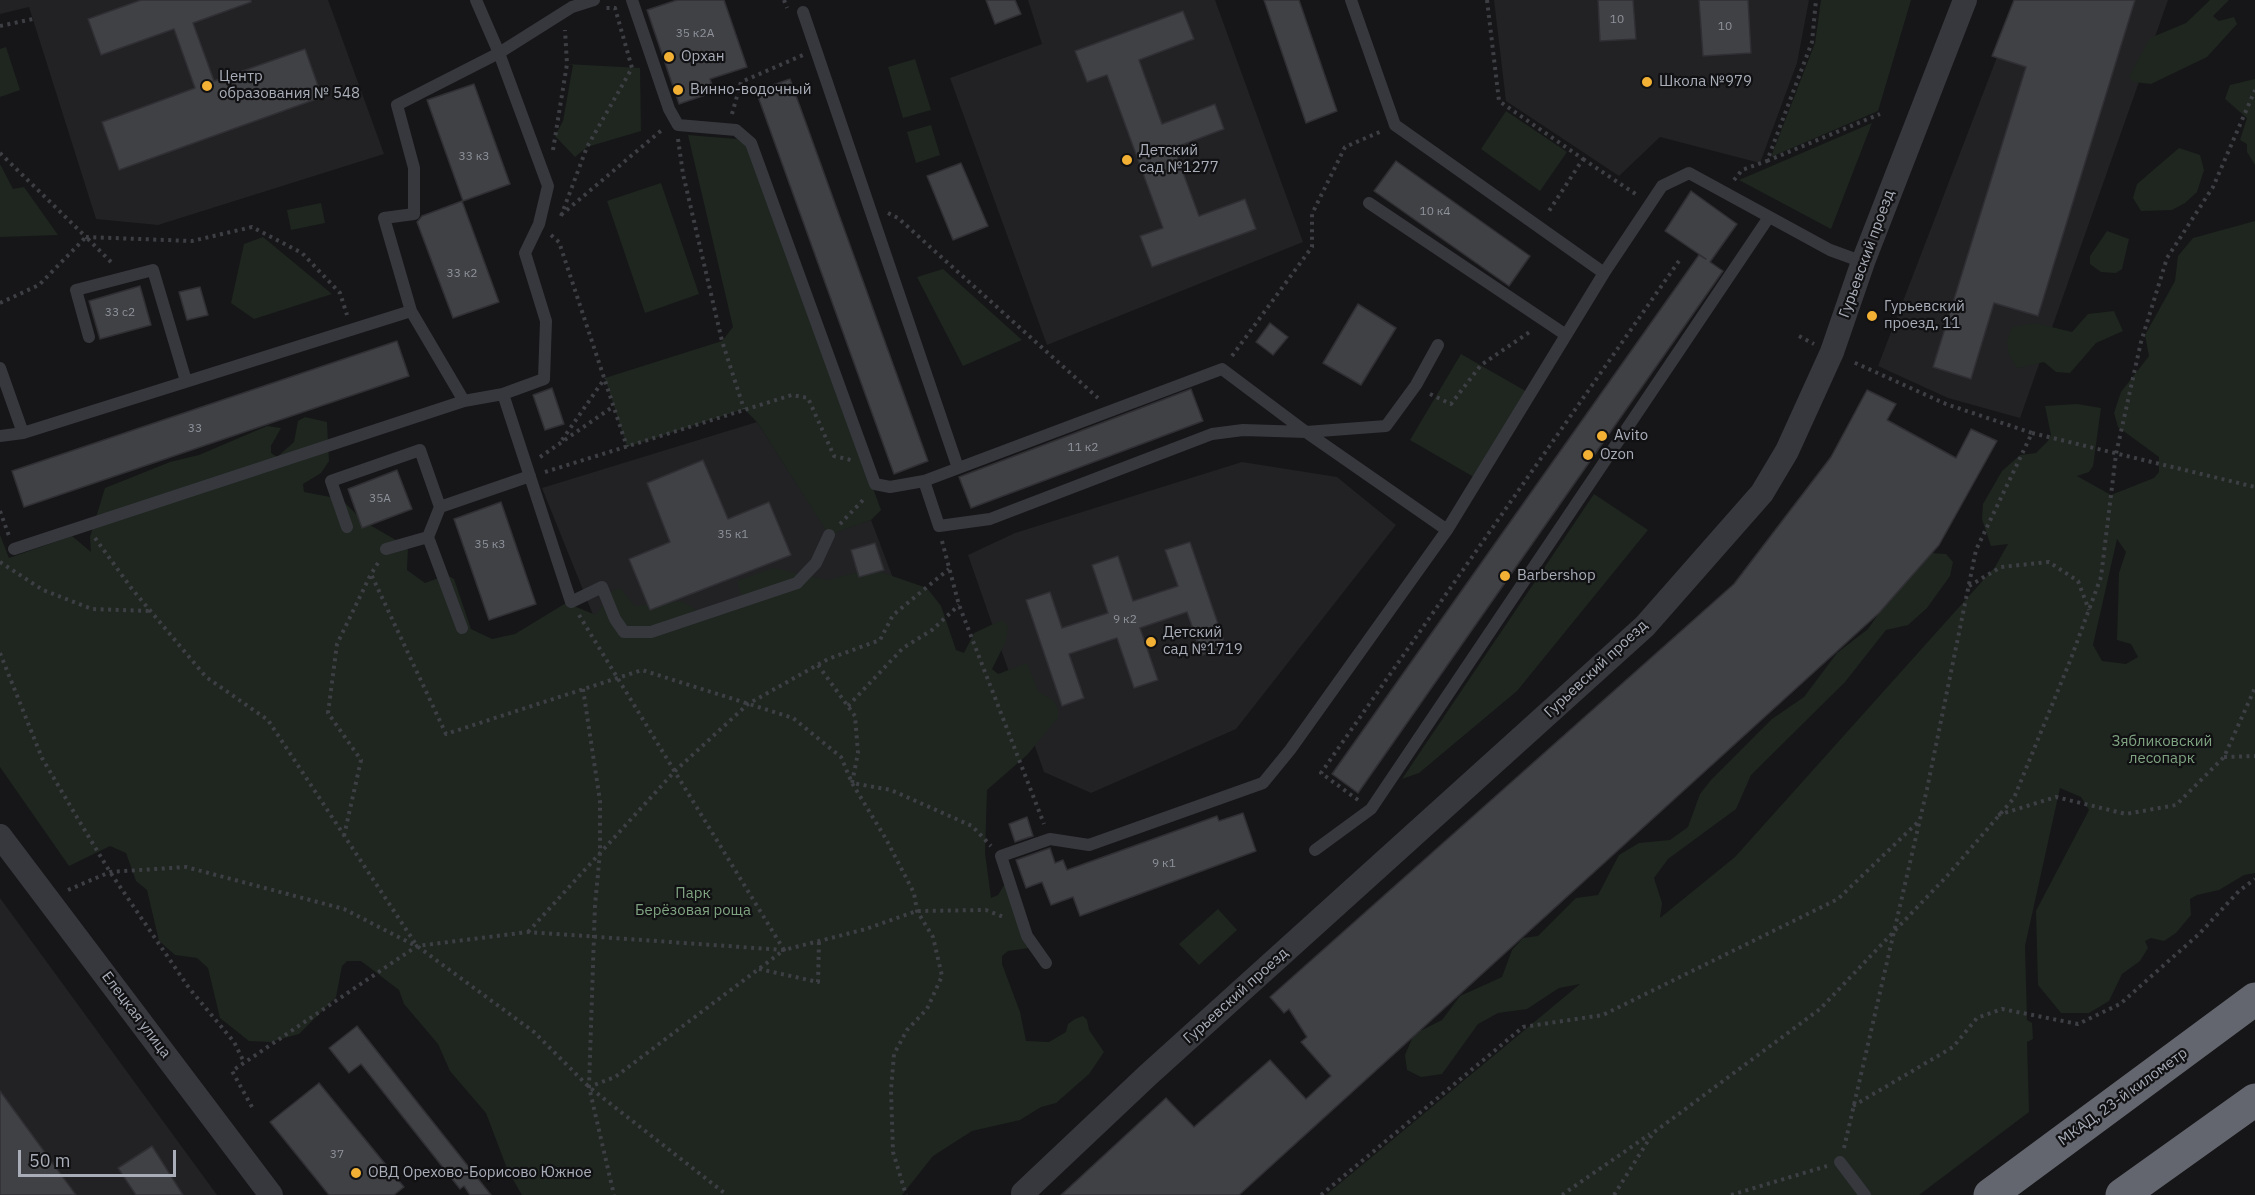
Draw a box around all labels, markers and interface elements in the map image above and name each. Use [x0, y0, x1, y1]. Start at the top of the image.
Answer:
house number: 10 [1610, 13, 1624, 27]
house number: 10 [1718, 20, 1732, 34]
house number: 35 к2А [676, 27, 714, 41]
place label: Орхан [681, 48, 725, 66]
marker: Орхан [662, 50, 676, 64]
place label: Центр образования № 548 [219, 68, 360, 103]
place label: Школа №979 [1659, 73, 1752, 91]
marker: Школа №979 [1640, 75, 1654, 89]
marker: Центр образования № 548 [200, 79, 214, 93]
place label: Винно-водочный [690, 81, 811, 99]
marker: Винно-водочный [671, 83, 685, 97]
place label: Детский сад №1277 [1139, 142, 1219, 177]
house number: 33 к3 [458, 150, 490, 164]
marker: Детский сад №1277 [1120, 153, 1134, 167]
street label: Гурьевский проезд [1835, 188, 1899, 320]
house number: 10 к4 [1419, 205, 1451, 219]
house number: 33 к2 [446, 267, 478, 281]
place label: Гурьевский проезд, 11 [1884, 298, 1965, 333]
house number: 33 с2 [105, 306, 135, 320]
marker: Гурьевский проезд, 11 [1865, 309, 1879, 323]
house number: 33 [188, 422, 202, 436]
place label: Avito [1614, 427, 1648, 445]
marker: Avito [1595, 429, 1609, 443]
house number: 11 к2 [1067, 441, 1099, 455]
place label: Ozon [1600, 446, 1634, 464]
marker: Ozon [1581, 448, 1595, 462]
house number: 35А [369, 492, 391, 506]
house number: 35 к1 [717, 528, 749, 542]
house number: 35 к3 [474, 538, 506, 552]
place label: Barbershop [1517, 567, 1596, 585]
marker: Barbershop [1498, 569, 1512, 583]
house number: 9 к2 [1113, 613, 1137, 627]
street label: Гурьевский проезд [1541, 616, 1651, 722]
place label: Детский сад №1719 [1163, 624, 1243, 659]
marker: Детский сад №1719 [1144, 635, 1158, 649]
park label: Зябликовский лесопарк [2112, 733, 2212, 768]
house number: 9 к1 [1152, 857, 1176, 871]
park label: Парк Берёзовая роща [635, 885, 751, 920]
street label: Гурьевский проезд [1180, 944, 1292, 1048]
street label: Елецкая улица [98, 968, 174, 1062]
street label: МКАД, 23-й километр [2055, 1044, 2191, 1150]
scale bar [21, 1138, 178, 1176]
house number: 37 [330, 1148, 344, 1162]
text: 50 m [29, 1149, 71, 1172]
place label: ОВД Орехово-Борисово Южное [368, 1164, 592, 1182]
marker: ОВД Орехово-Борисово Южное [349, 1166, 363, 1180]

